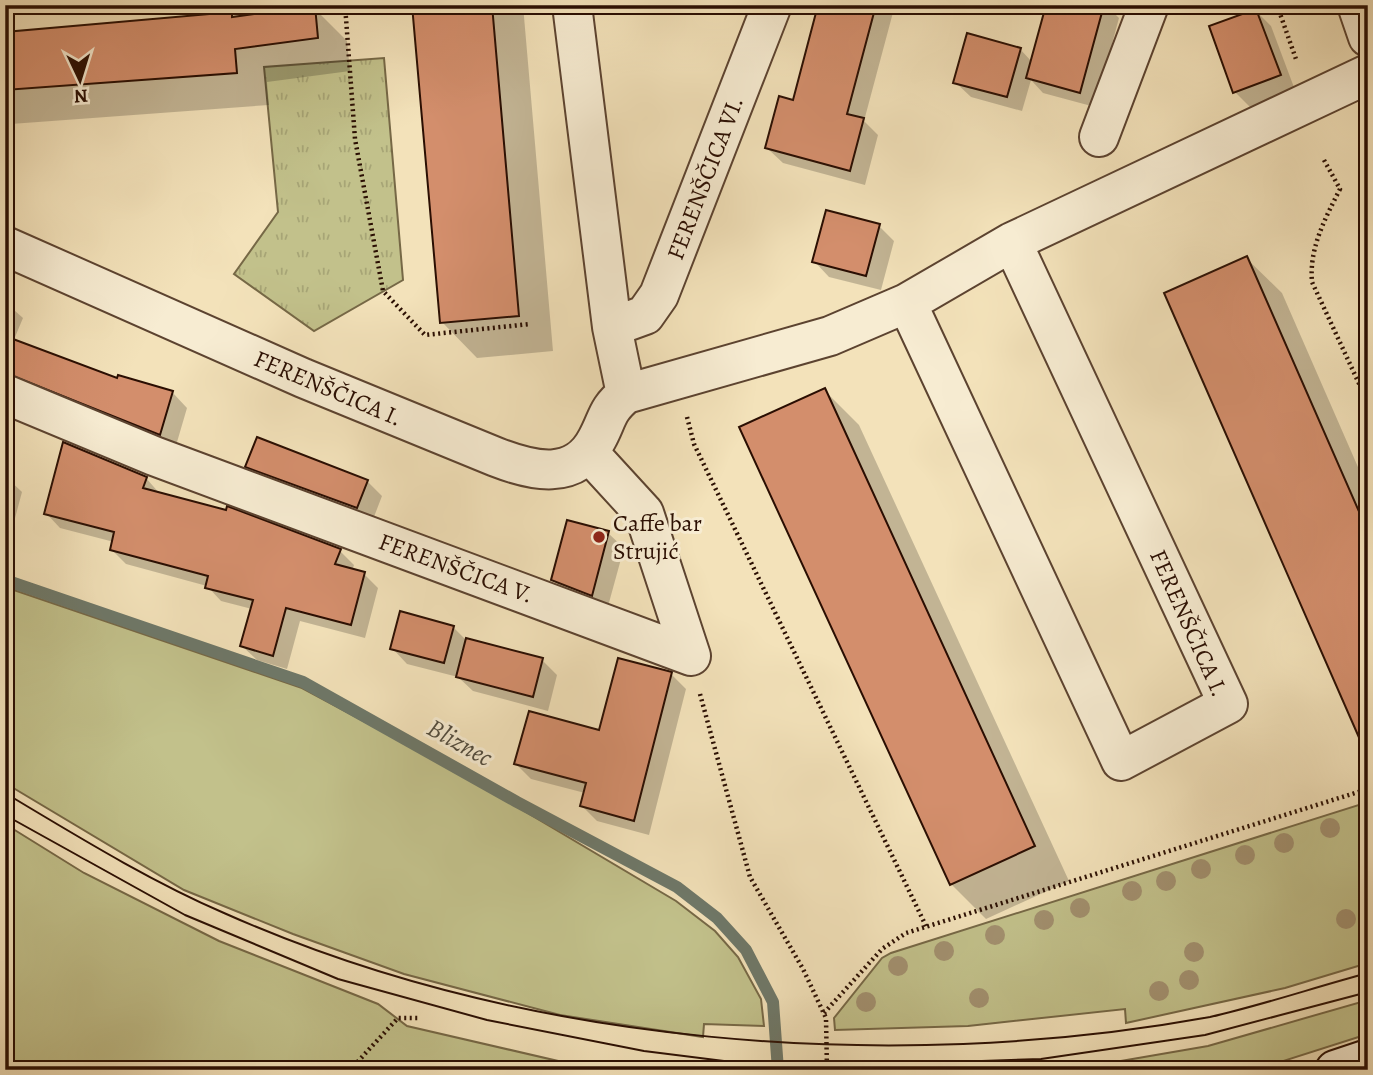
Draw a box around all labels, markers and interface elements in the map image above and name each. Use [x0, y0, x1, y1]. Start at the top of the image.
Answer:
north arrow [46, 46, 116, 116]
text: N [73, 83, 89, 109]
street label: FERENŠČICA VI. [659, 92, 751, 264]
street label: FERENŠČICA I. [249, 342, 407, 434]
place label: Caffe bar Strujić [613, 507, 702, 567]
street label: FERENŠČICA V. [374, 525, 538, 611]
marker: Caffe bar Strujić [591, 529, 607, 545]
street label: FERENŠČICA I. [1142, 544, 1236, 702]
water label: Bliznec [421, 710, 500, 775]

